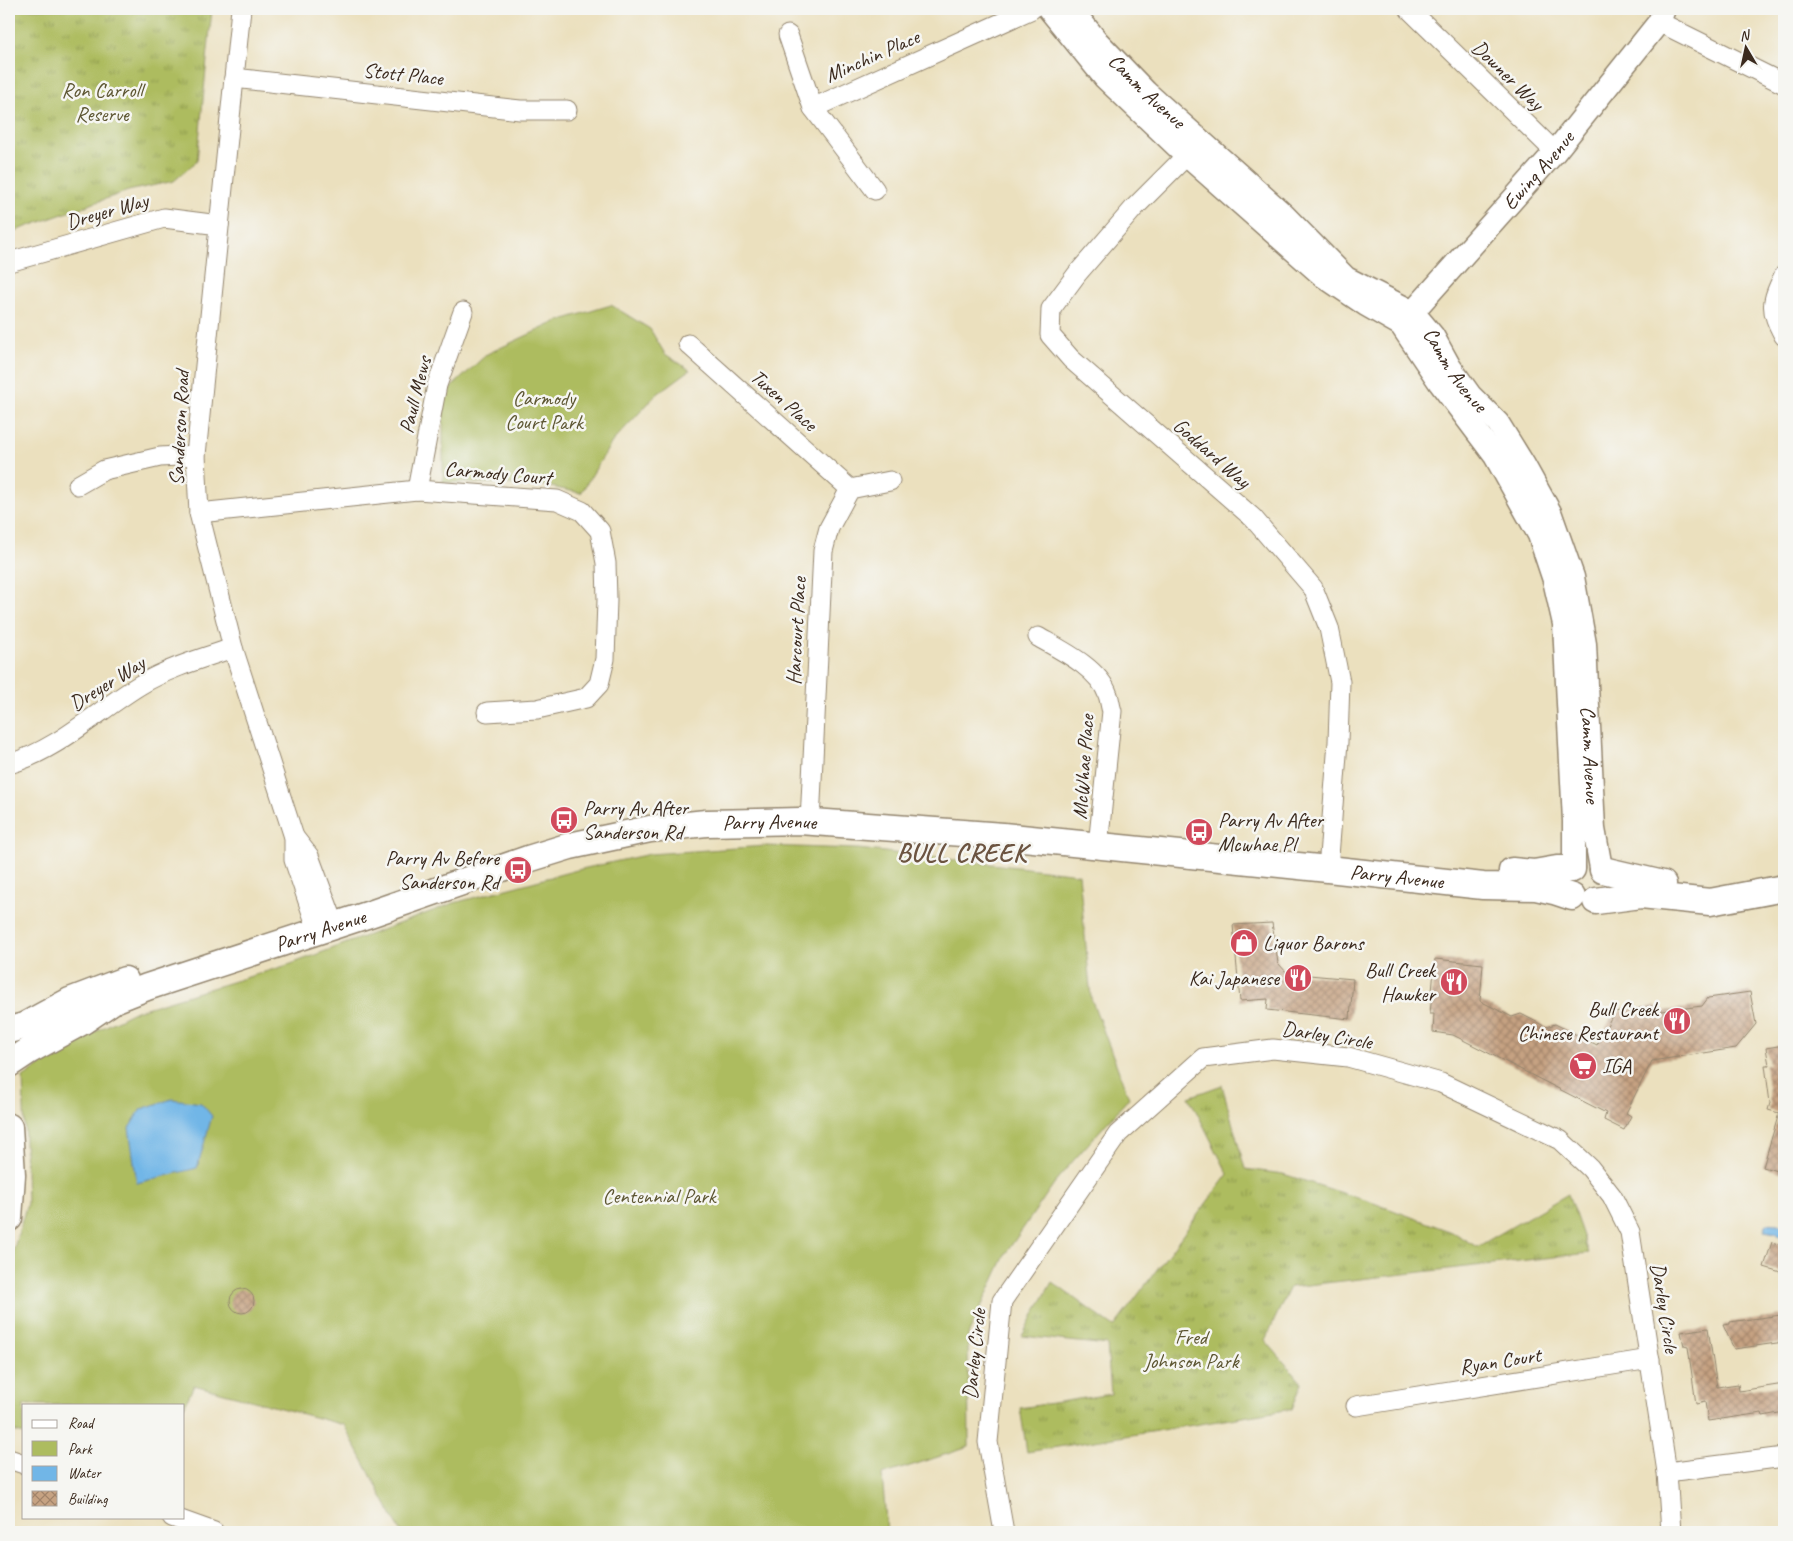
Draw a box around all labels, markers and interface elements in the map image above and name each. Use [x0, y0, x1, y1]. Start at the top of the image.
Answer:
north arrow [1720, 22, 1770, 72]
street label: Minchin Place [821, 23, 925, 88]
text: N [1738, 26, 1752, 45]
street label: Downer Way [1467, 34, 1551, 117]
street label: Camm Avenue [1103, 48, 1193, 136]
street label: Stott Place [362, 57, 445, 91]
park label: Ron Carroll Reserve [61, 77, 146, 127]
street label: Ewing Avenue [1497, 124, 1581, 215]
street label: Dreyer Way [63, 186, 153, 235]
street label: Camm Avenue [1418, 321, 1494, 419]
street label: Paull Mews [393, 352, 437, 436]
street label: Tuxen Place [745, 363, 824, 438]
street label: Sanderson Road [163, 367, 195, 486]
park label: Carmody Court Park [505, 385, 585, 435]
street label: Goddard Way [1168, 412, 1258, 495]
street label: Carmody Court [444, 455, 555, 491]
street label: Harcourt Place [780, 575, 812, 686]
street label: Dreyer Way [64, 649, 151, 716]
street label: Camm Avenue [1575, 706, 1606, 806]
street label: McWhae Place [1066, 712, 1100, 820]
place label: Parry Av After Sanderson Rd [583, 795, 690, 845]
bus stop icon: Parry Av After Sanderson Rd [549, 805, 579, 835]
place label: Parry Av After Mcwhae Pl [1218, 807, 1325, 857]
street label: Parry Avenue [722, 808, 818, 836]
bus stop icon: Parry Av After Mcwhae Pl [1184, 817, 1214, 847]
district label: BULL CREEK [897, 836, 1032, 869]
place label: Parry Av Before Sanderson Rd [385, 845, 502, 895]
bus stop icon: Parry Av Before Sanderson Rd [503, 855, 533, 885]
street label: Parry Avenue [1349, 859, 1446, 895]
street label: Parry Avenue [272, 903, 370, 957]
shop icon: Liquor Barons [1229, 928, 1259, 958]
place label: Liquor Barons [1263, 930, 1365, 956]
place label: Bull Creek Hawker [1365, 957, 1437, 1007]
restaurant icon: Kai Japanese [1283, 963, 1313, 993]
place label: Kai Japanese [1189, 965, 1280, 991]
restaurant icon: Bull Creek Hawker [1439, 967, 1469, 997]
place label: Bull Creek Chinese Restaurant [1518, 996, 1660, 1046]
restaurant icon: Bull Creek Chinese Restaurant [1662, 1006, 1692, 1036]
street label: Darley Circle [1280, 1015, 1376, 1055]
supermarket icon: IGA [1568, 1051, 1598, 1081]
place label: IGA [1602, 1053, 1631, 1079]
park label: Centennial Park [603, 1183, 718, 1209]
street label: Darley Circle [1645, 1261, 1685, 1357]
street label: Darley Circle [956, 1305, 992, 1400]
park label: Fred Johnson Park [1143, 1324, 1240, 1374]
street label: Ryan Court [1457, 1341, 1545, 1380]
legend [22, 1404, 185, 1518]
text: Road [68, 1414, 95, 1433]
text: Park [68, 1440, 93, 1459]
text: Water [68, 1464, 102, 1483]
text: Building [68, 1490, 108, 1509]

